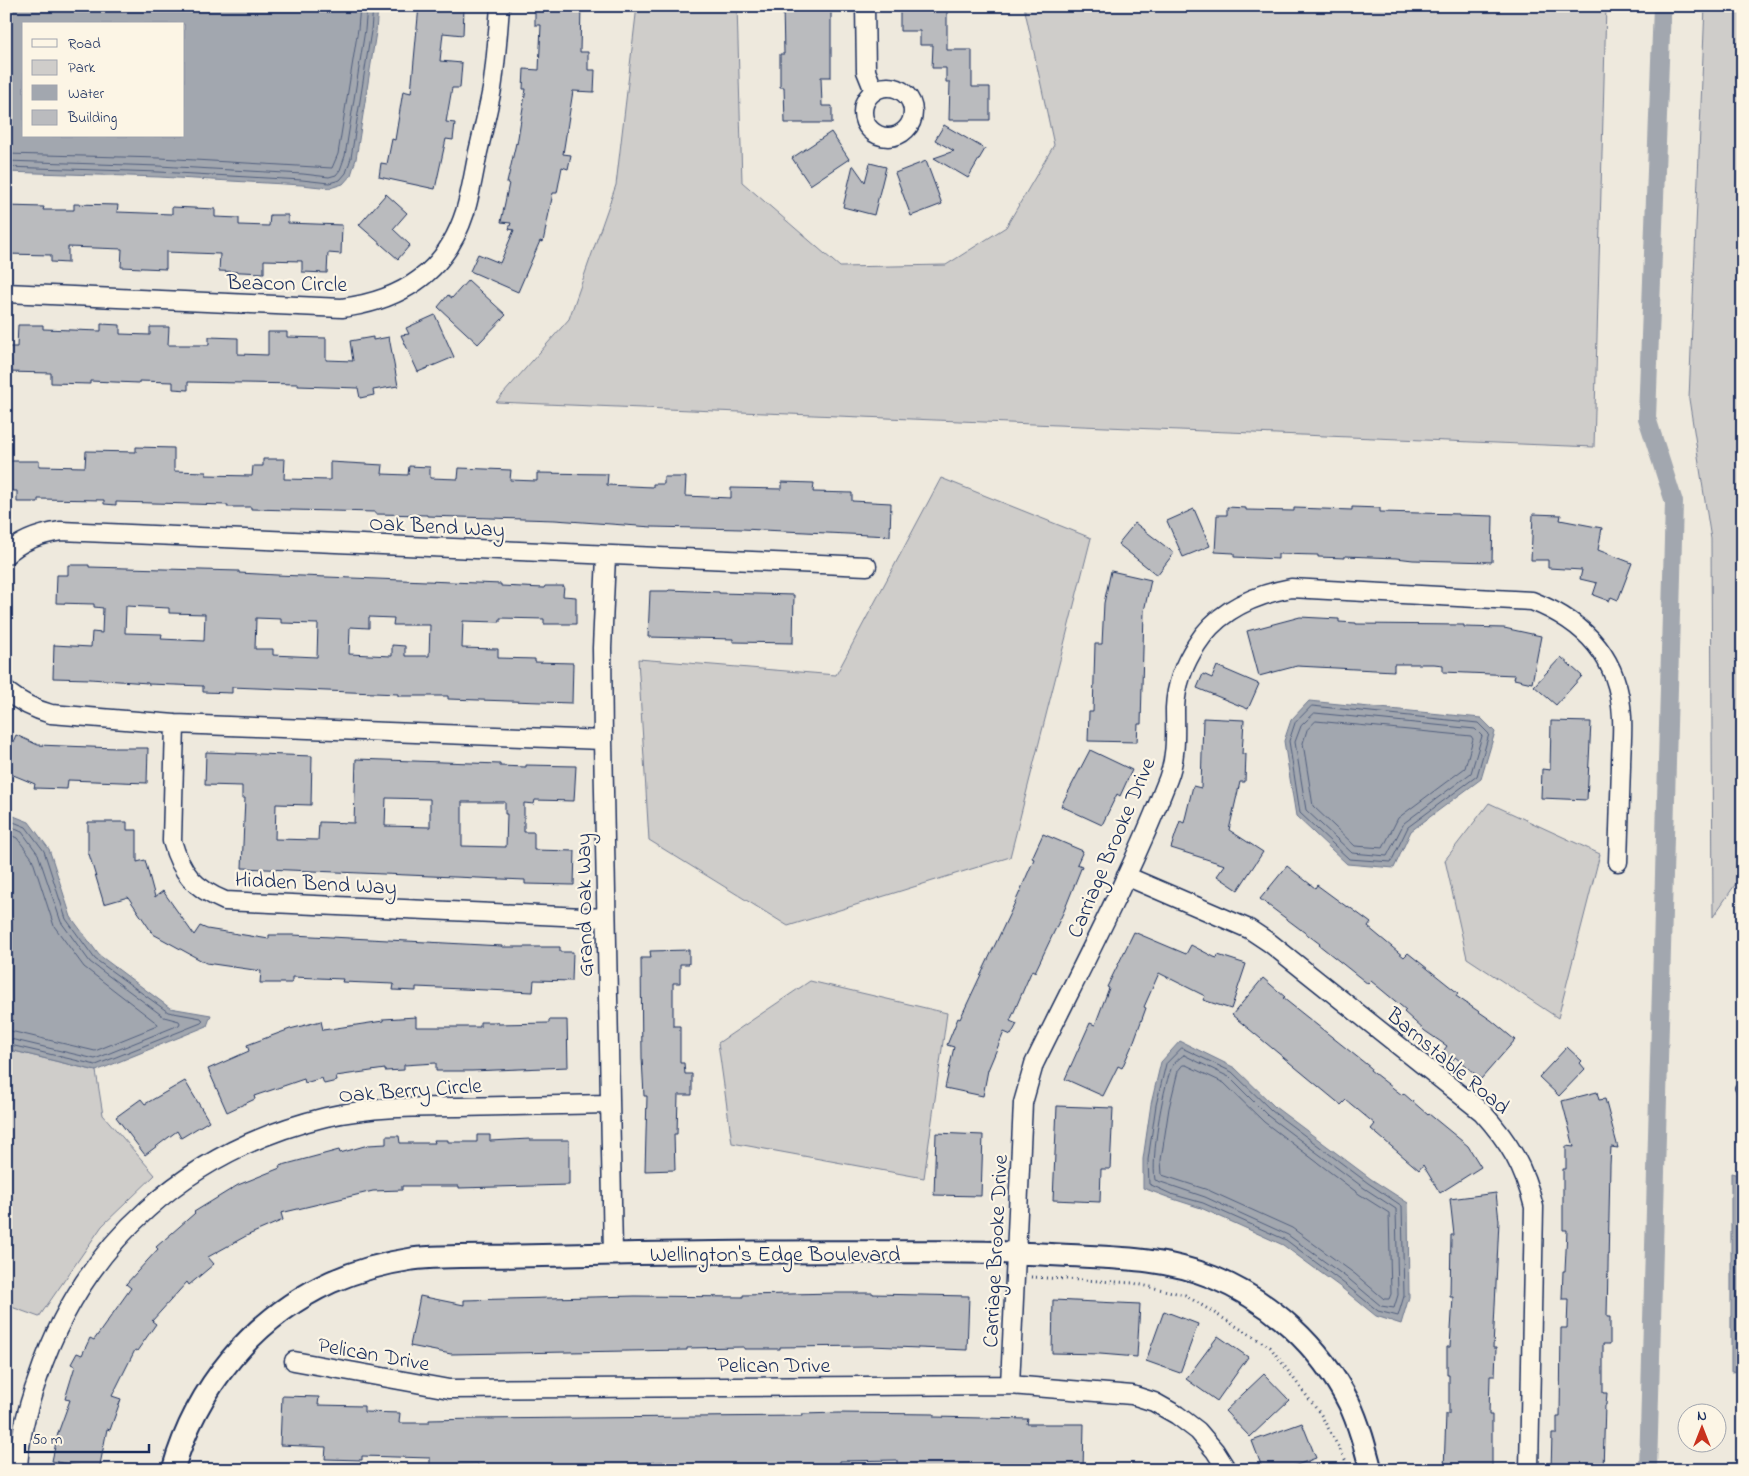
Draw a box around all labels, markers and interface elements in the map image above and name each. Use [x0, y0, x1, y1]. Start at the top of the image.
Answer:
legend [22, 22, 185, 138]
text: Road [68, 33, 101, 55]
text: Park [68, 57, 96, 79]
text: Water [68, 83, 104, 105]
text: Building [67, 107, 117, 130]
street label: Beacon Circle [226, 268, 347, 302]
street label: Oak Bend Way [368, 508, 506, 549]
street label: Carriage Brooke Drive [1060, 753, 1166, 944]
street label: Grand Oak Way [569, 833, 604, 977]
street label: Hidden Bend Way [234, 865, 398, 906]
street label: Barnstable Road [1378, 1000, 1516, 1124]
street label: Oak Berry Circle [337, 1071, 483, 1114]
street label: Carriage Brooke Drive [976, 1154, 1019, 1349]
street label: Wellington's Edge Boulevard [650, 1240, 900, 1273]
street label: Pelican Drive [315, 1330, 432, 1382]
street label: Pelican Drive [718, 1351, 831, 1383]
north arrow [1676, 1404, 1726, 1454]
text: N [1697, 1406, 1707, 1427]
scale bar [25, 1421, 149, 1453]
text: 50 m [32, 1429, 63, 1451]

